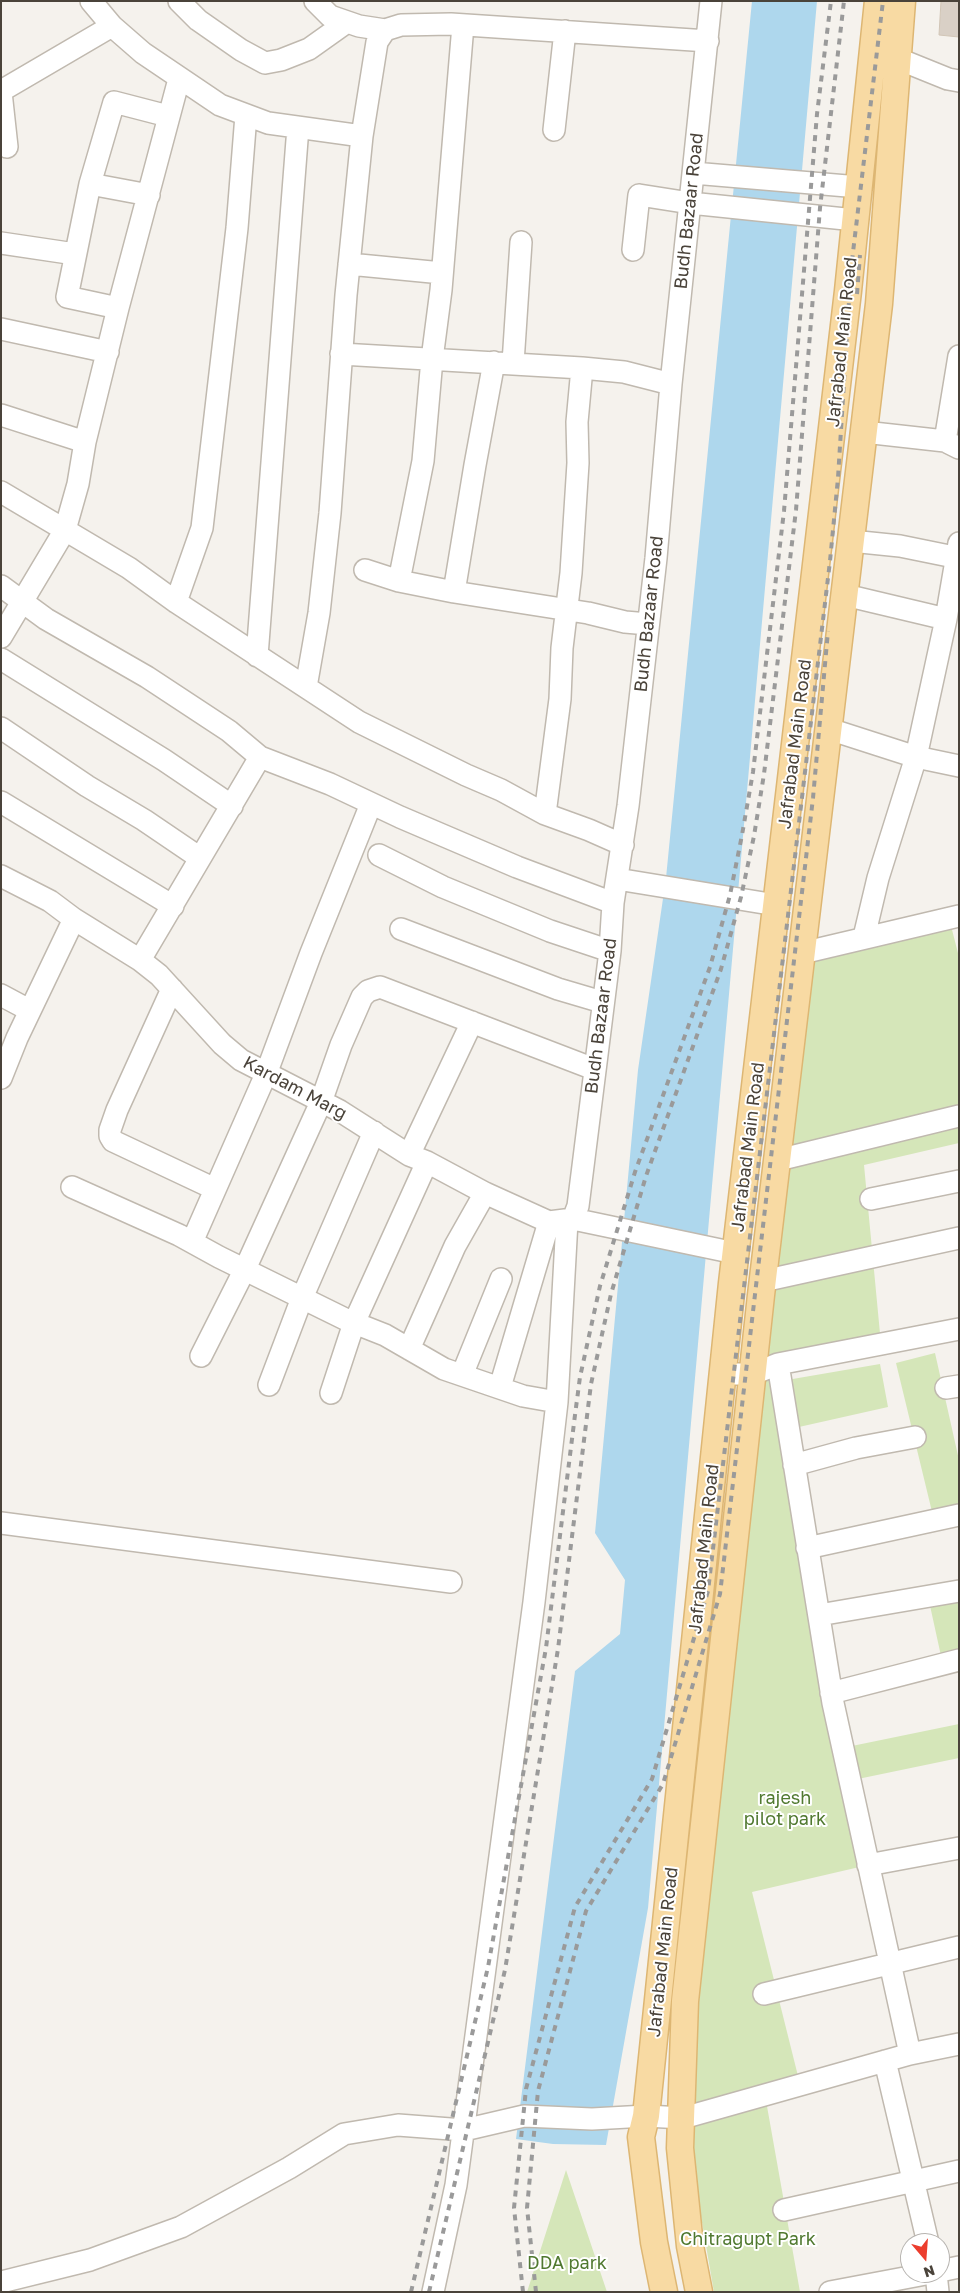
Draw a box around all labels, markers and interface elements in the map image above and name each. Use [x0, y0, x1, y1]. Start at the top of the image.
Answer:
street label: Budh Bazaar Road [670, 132, 708, 290]
street label: Jafrabad Main Road [822, 256, 862, 428]
street label: Budh Bazaar Road [630, 535, 668, 693]
street label: Jafrabad Main Road [774, 658, 816, 830]
street label: Budh Bazaar Road [581, 937, 621, 1095]
street label: Kardam Marg [239, 1052, 351, 1124]
street label: Jafrabad Main Road [727, 1061, 769, 1233]
street label: Jafrabad Main Road [684, 1463, 724, 1635]
park label: rajesh pilot park [744, 1787, 826, 1830]
street label: Jafrabad Main Road [643, 1866, 683, 2038]
park label: Chitragupt Park [680, 2228, 816, 2250]
north arrow [900, 2233, 950, 2283]
park label: DDA park [527, 2252, 607, 2274]
text: N [922, 2262, 937, 2282]

